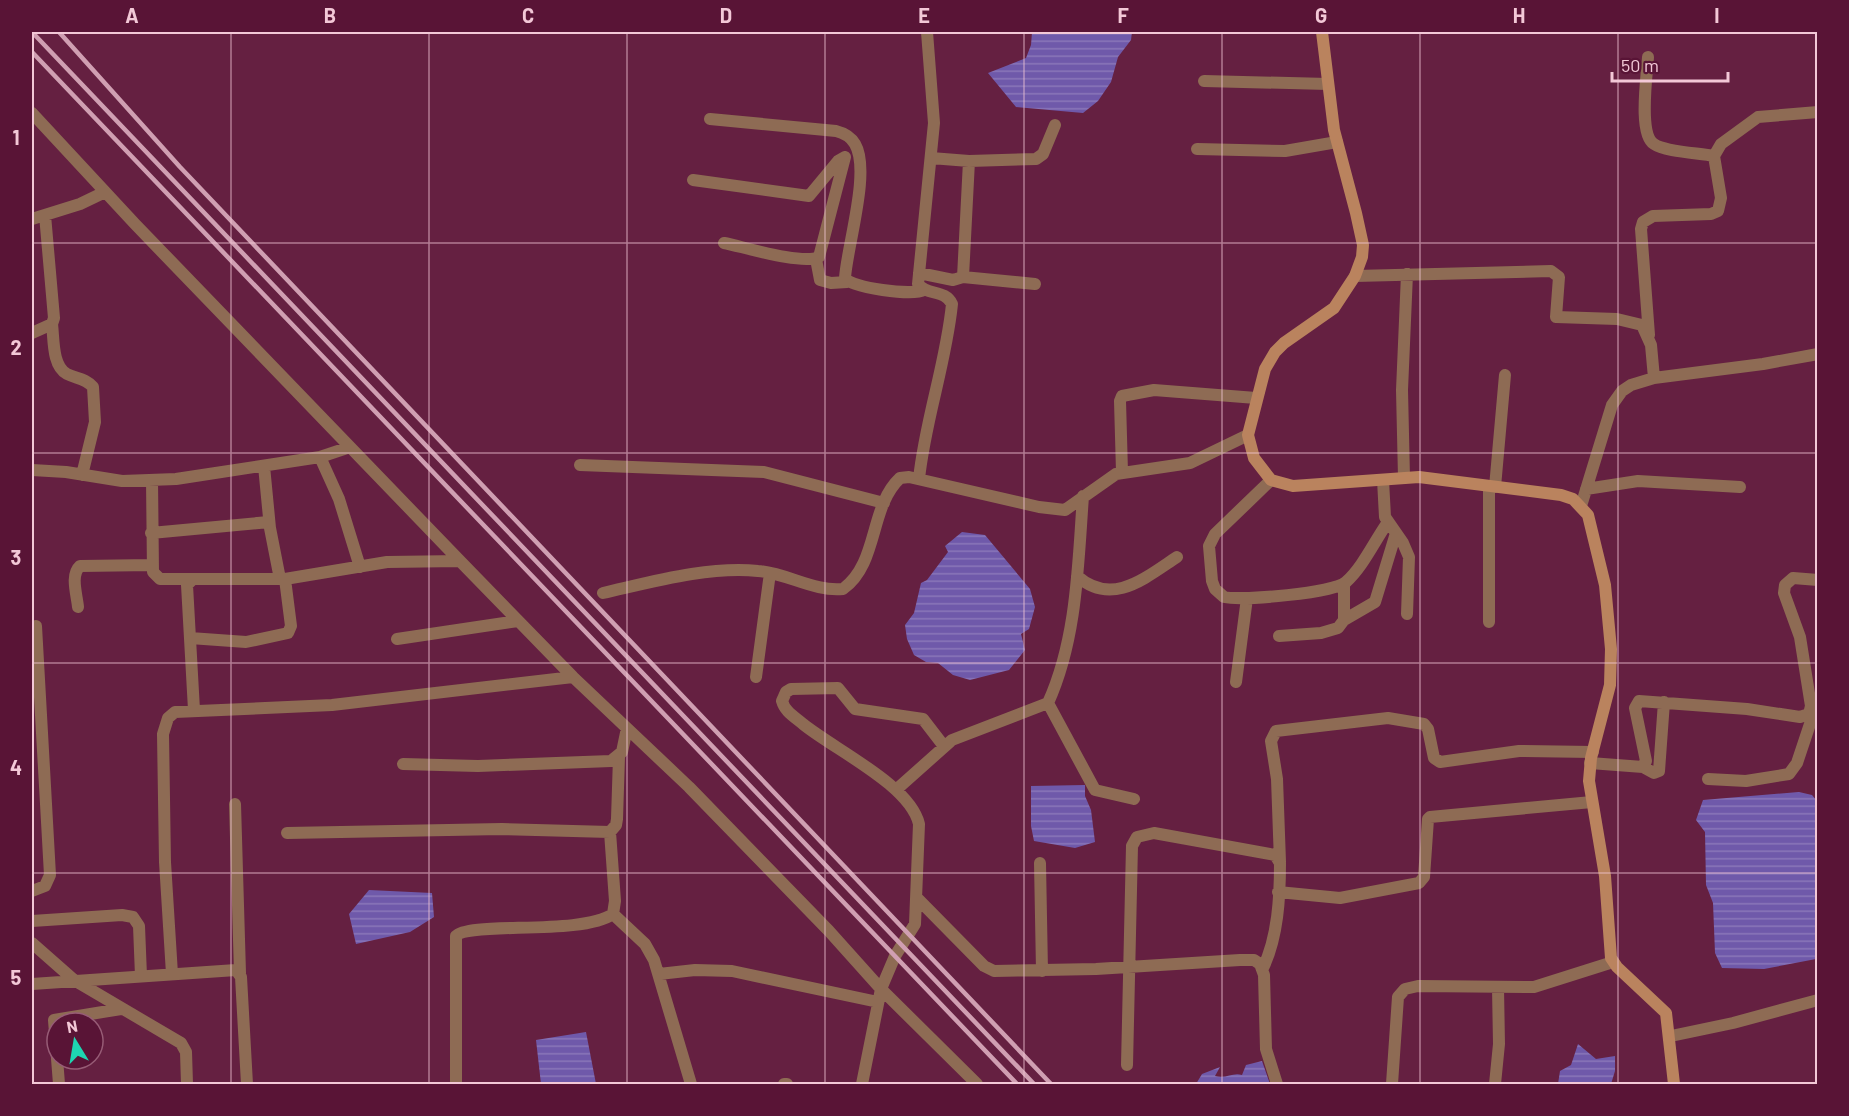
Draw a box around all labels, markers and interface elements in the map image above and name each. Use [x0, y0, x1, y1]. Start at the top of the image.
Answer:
text: A [125, 3, 139, 27]
text: B [324, 3, 336, 27]
text: C [522, 3, 534, 27]
text: D [720, 3, 732, 27]
text: E [918, 3, 930, 27]
text: F [1117, 3, 1129, 27]
text: G [1315, 3, 1327, 27]
text: H [1513, 3, 1525, 27]
text: I [1714, 3, 1720, 27]
scale bar [1612, 45, 1728, 83]
text: 50 m [1621, 54, 1659, 76]
text: 1 [12, 125, 20, 149]
text: 2 [10, 335, 22, 359]
text: 3 [11, 545, 21, 569]
text: 4 [10, 755, 22, 779]
text: 5 [11, 965, 22, 989]
north arrow [45, 1011, 105, 1071]
text: N [65, 1015, 79, 1036]

